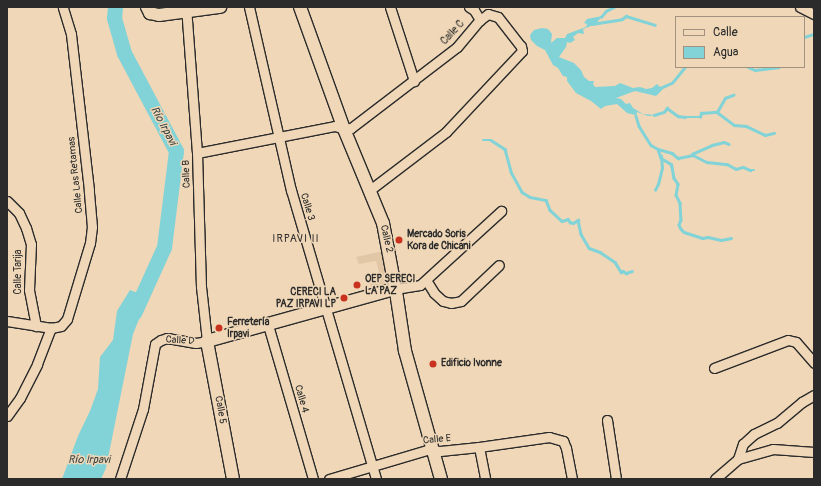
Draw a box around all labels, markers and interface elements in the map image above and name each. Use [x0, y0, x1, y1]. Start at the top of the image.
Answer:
legend [675, 16, 805, 68]
street label: Calle C [439, 18, 467, 48]
text: Calle [713, 25, 738, 40]
text: Agua [713, 45, 738, 60]
water label: Río Irpavi [147, 104, 179, 148]
street label: Calle Las Retamas [66, 136, 86, 214]
street label: Calle B [181, 160, 193, 188]
street label: Calle 3 [297, 192, 317, 222]
street label: Calle 2 [377, 224, 395, 254]
place label: Mercado Soris Kora de Chicani [407, 228, 470, 252]
district label: IRPAVI II [272, 232, 320, 246]
marker: Mercado Soris Kora de Chicani [394, 235, 404, 245]
street label: Calle Tarija [13, 250, 25, 294]
place label: OEP SERECI LA PAZ [365, 273, 415, 296]
marker: OEP SERECI LA PAZ [352, 280, 362, 290]
place label: CERECI LA PAZ IRPAVI LP [276, 286, 336, 310]
marker: CERECI LA PAZ IRPAVI LP [339, 293, 349, 303]
place label: Ferretería Irpavi [227, 316, 269, 340]
marker: Ferretería Irpavi [214, 323, 224, 333]
street label: Calle D [165, 334, 195, 348]
place label: Edificio Ivonne [441, 358, 502, 370]
marker: Edificio Ivonne [428, 359, 438, 369]
street label: Calle 4 [291, 384, 311, 414]
street label: Calle 5 [212, 395, 228, 425]
street label: Calle E [423, 433, 451, 447]
water label: Río Irpavi [68, 453, 110, 467]

